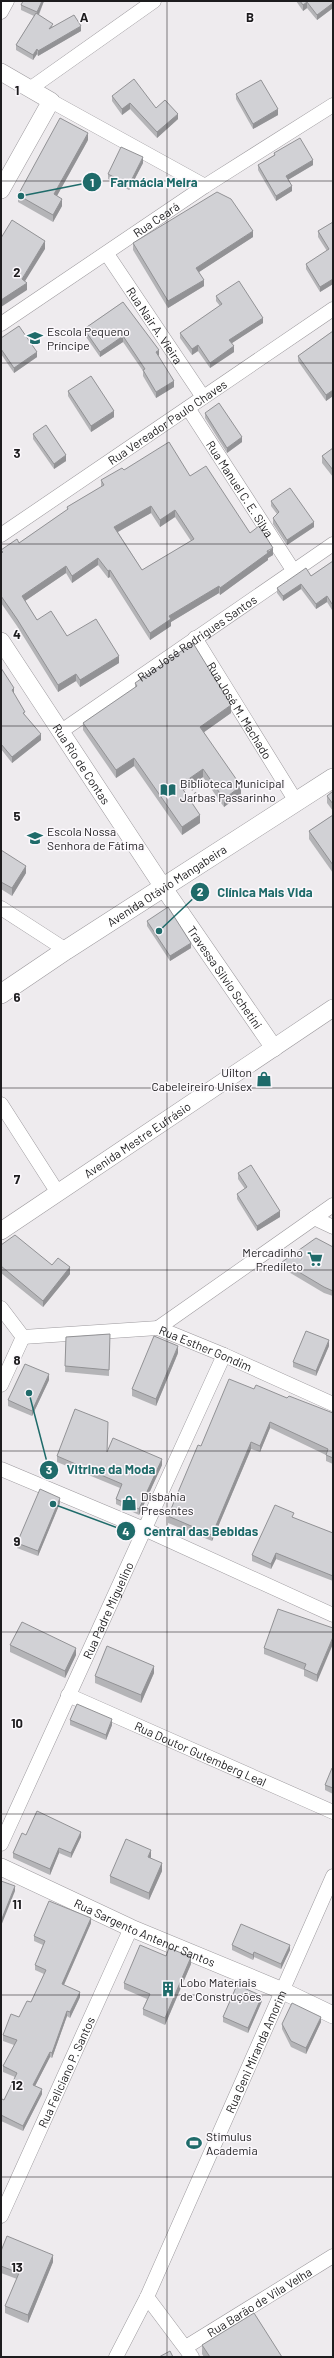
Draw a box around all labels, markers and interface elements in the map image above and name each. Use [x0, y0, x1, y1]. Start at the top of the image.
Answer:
text: A [80, 9, 89, 25]
text: B [246, 9, 254, 25]
text: 1 [15, 82, 19, 98]
callout: Farmácia Meira [82, 170, 206, 195]
text: Farmácia Meira [110, 174, 198, 190]
text: 1 [90, 175, 94, 189]
street label: Rua Ceará [130, 199, 182, 240]
text: 2 [13, 264, 21, 280]
street label: Rua Nair A. Vieira [124, 284, 186, 367]
place label: Escola Pequeno Príncipe [47, 324, 130, 352]
school or university icon: Escola Pequeno Príncipe [26, 329, 44, 347]
street label: Rua Vereador Paulo Chaves [105, 376, 229, 467]
street label: Rua Manuel C. E. Silva [204, 438, 277, 539]
text: 3 [13, 445, 21, 461]
street label: Rua José Rodrigues Santos [134, 592, 259, 684]
text: 4 [13, 626, 21, 642]
street label: Rua José M. Machado [204, 659, 275, 761]
street label: Rua Rio de Contas [50, 721, 114, 807]
place label: Biblioteca Municipal Jarbas Passarinho [180, 776, 284, 804]
library icon: Biblioteca Municipal Jarbas Passarinho [159, 781, 177, 799]
text: 5 [13, 808, 21, 824]
place label: Escola Nossa Senhora de Fátima [47, 824, 144, 852]
school or university icon: Escola Nossa Senhora de Fátima [26, 829, 44, 847]
street label: Avenida Otávio Mangabeira [104, 842, 229, 929]
callout: Clínica Mais Vida [190, 880, 321, 905]
text: 2 [197, 884, 204, 898]
text: Clínica Mais Vida [217, 884, 313, 900]
street label: Travessa Silvio Schetini [185, 923, 265, 1031]
text: 6 [14, 989, 21, 1005]
place label: Uilton Cabeleireiro Unisex [152, 1065, 252, 1093]
shop icon: Uilton Cabeleireiro Unisex [255, 1070, 273, 1088]
street label: Avenida Mestre Eufrásio [81, 1099, 193, 1180]
text: 7 [14, 1171, 21, 1187]
place label: Mercadinho Predileto [242, 1245, 303, 1273]
supermarket icon: Mercadinho Predileto [306, 1250, 324, 1268]
street label: Rua Esther Gondim [157, 1322, 254, 1374]
text: 8 [13, 1352, 21, 1368]
callout: Vitrine da Moda [39, 1457, 164, 1482]
text: Vitrine da Moda [67, 1461, 156, 1477]
text: 3 [46, 1462, 52, 1476]
place label: Disbahia Presentes [141, 1489, 194, 1517]
shop icon: Disbahia Presentes [120, 1494, 138, 1512]
callout: Central das Bebidas [116, 1519, 267, 1544]
text: Central das Bebidas [144, 1523, 259, 1539]
text: 4 [122, 1524, 130, 1538]
text: 9 [14, 1533, 21, 1549]
street label: Rua Padre Miguelino [79, 1560, 136, 1661]
text: 10 [11, 1715, 23, 1731]
street label: Rua Doutor Gutemberg Leal [133, 1718, 269, 1789]
street label: Rua Sargento Antenor Santos [72, 1895, 218, 1969]
text: 11 [12, 1896, 22, 1912]
place label: Lobo Materiais de Construções [180, 1975, 261, 2003]
building icon: Lobo Materiais de Construções [159, 1980, 177, 1998]
street label: Rua Geni Miranda Amorim [222, 1988, 289, 2115]
street label: Rua Feliciano P. Santos [35, 2014, 97, 2130]
text: 12 [11, 2077, 23, 2093]
place label: Stimulus Academia [206, 2129, 258, 2157]
sports icon: Stimulus Academia [185, 2134, 203, 2152]
text: 13 [11, 2259, 23, 2275]
street label: Rua Barão de Vila Velha [204, 2264, 314, 2339]

